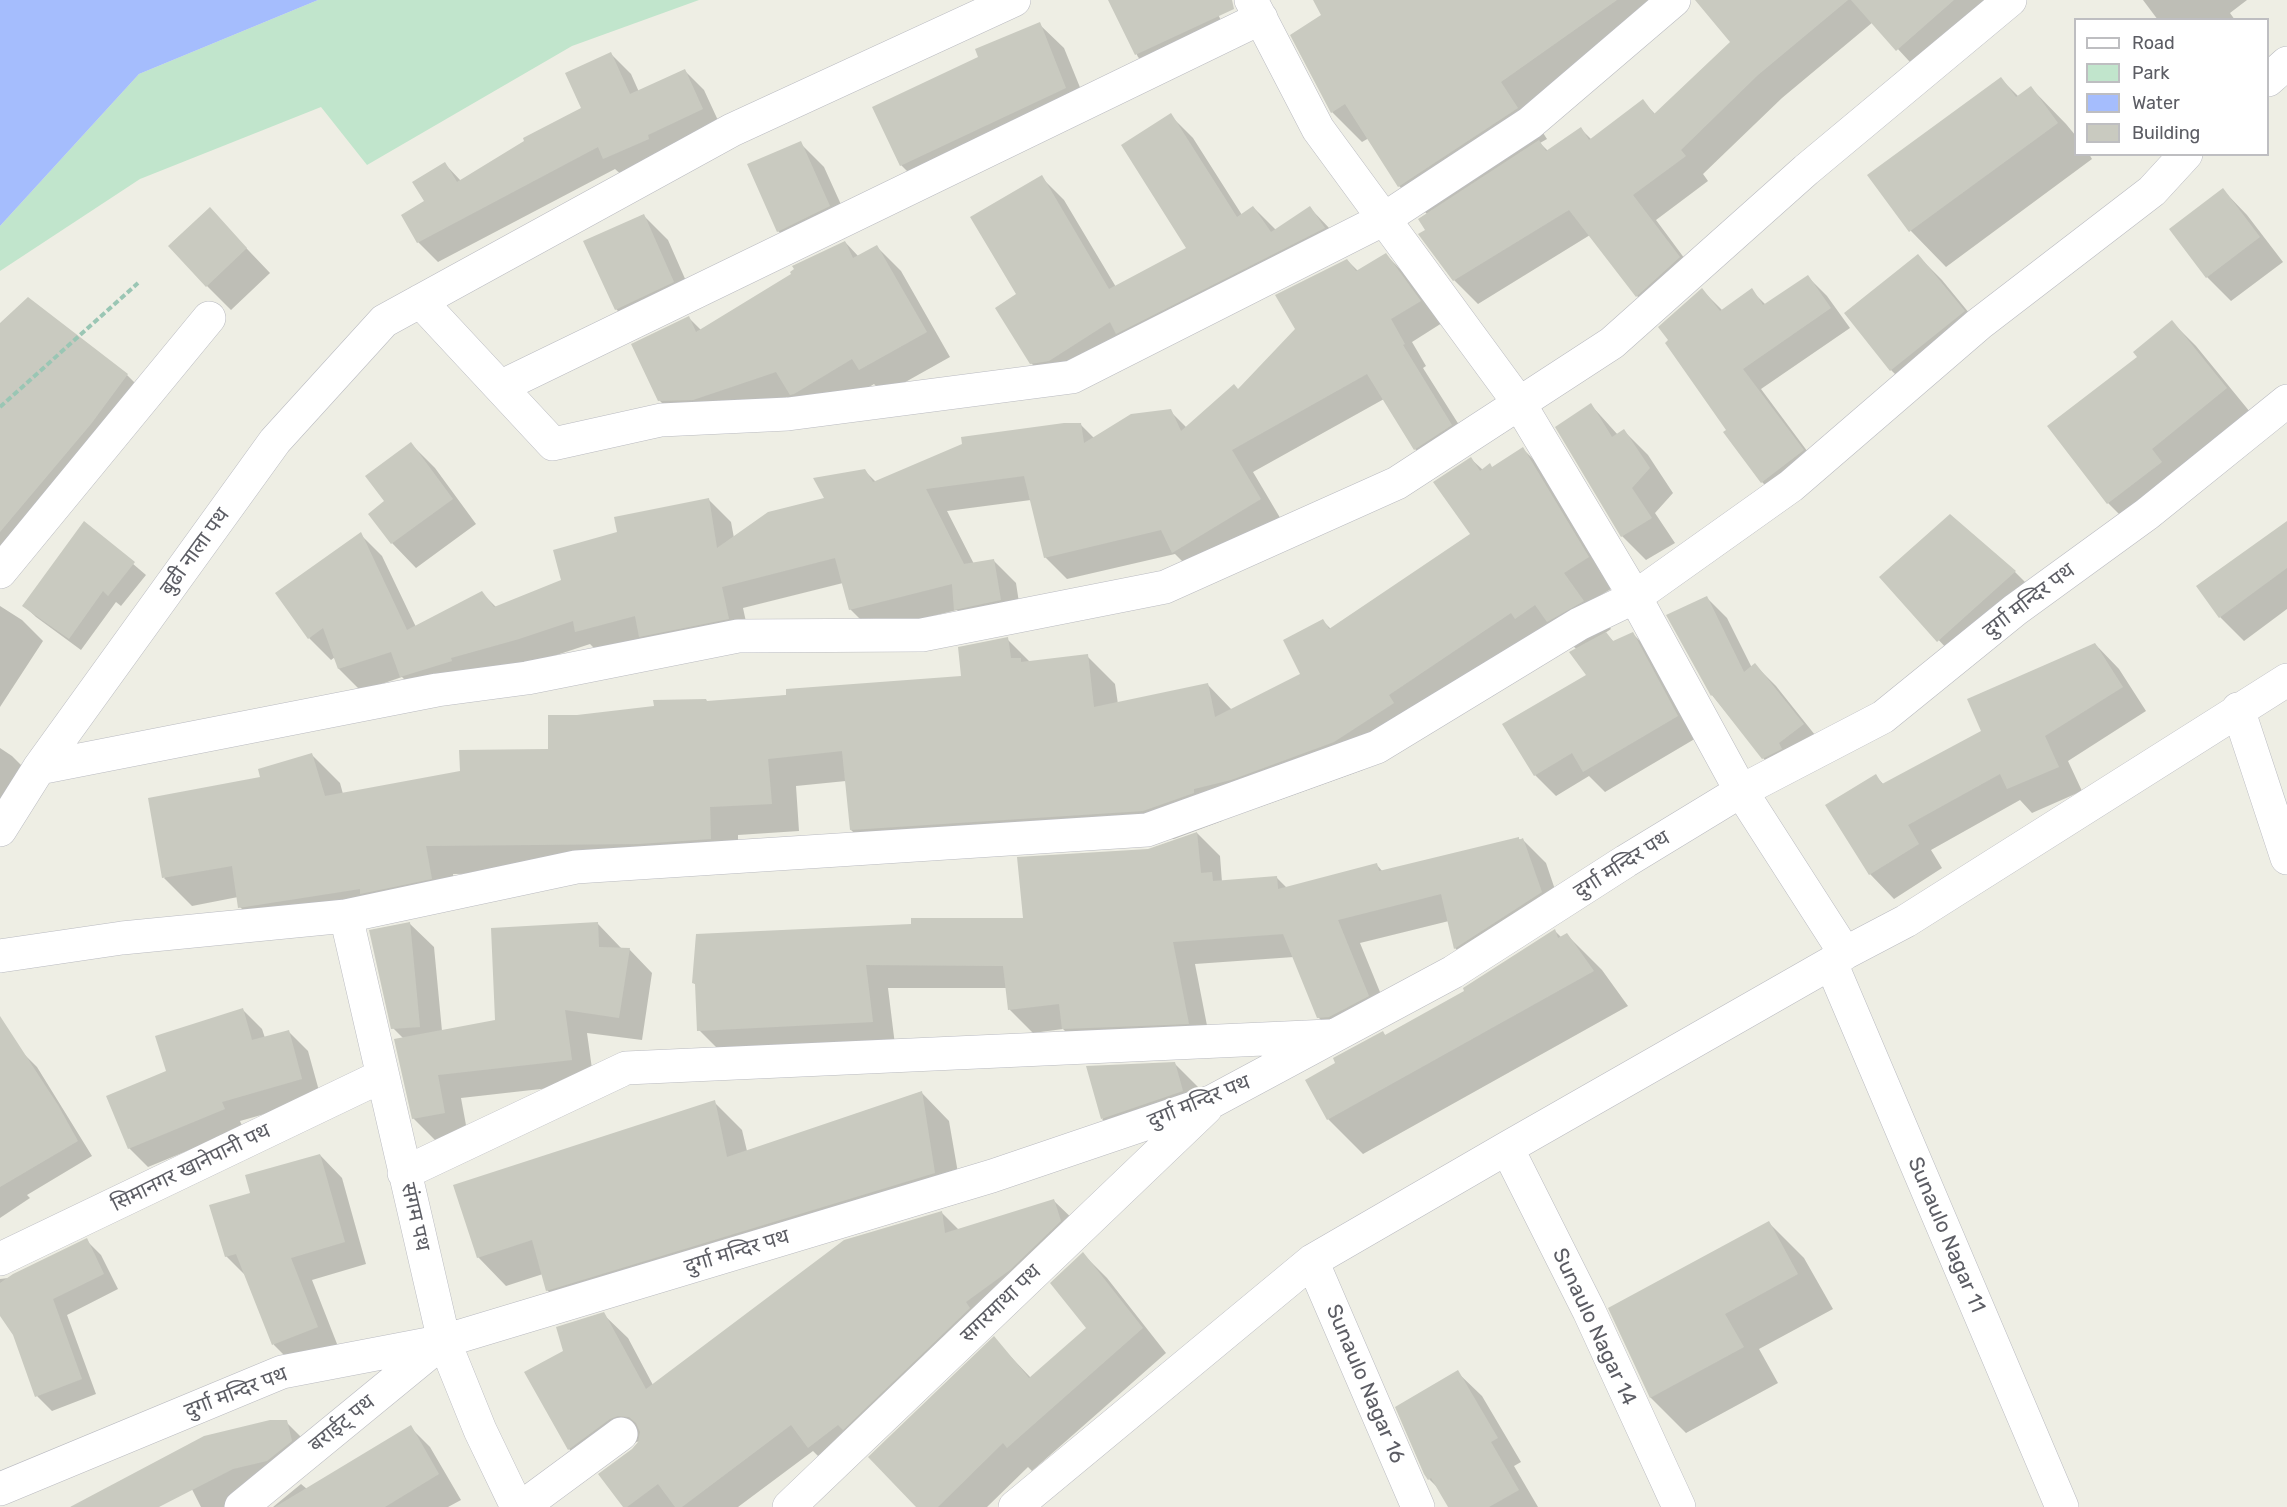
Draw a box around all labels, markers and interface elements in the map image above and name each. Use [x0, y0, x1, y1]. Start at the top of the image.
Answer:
legend [2074, 18, 2269, 156]
text: Road [2132, 32, 2175, 54]
text: Park [2132, 62, 2169, 84]
text: Water [2132, 92, 2180, 114]
text: Building [2132, 122, 2200, 144]
street label: बुढी नाला पथ [155, 503, 235, 601]
street label: दुर्गा मन्दिर पथ [1978, 558, 2080, 644]
street label: दुर्गा मन्दिर पथ [1569, 826, 1675, 904]
street label: दुर्गा मन्दिर पथ [1144, 1070, 1254, 1134]
street label: सिमानगर खानेपानी पथ [107, 1119, 275, 1217]
street label: Sunaulo Nagar 11 [1902, 1153, 1990, 1317]
street label: संगम पथ [395, 1181, 435, 1253]
street label: दुर्गा मन्दिर पथ [682, 1224, 792, 1280]
street label: Sunaulo Nagar 14 [1547, 1244, 1641, 1410]
street label: सगरमाथा पथ [956, 1260, 1046, 1348]
street label: Sunaulo Nagar 16 [1320, 1301, 1410, 1467]
street label: दुर्गा मन्दिर पथ [181, 1362, 291, 1424]
street label: बराईट् पथ [304, 1390, 380, 1458]

